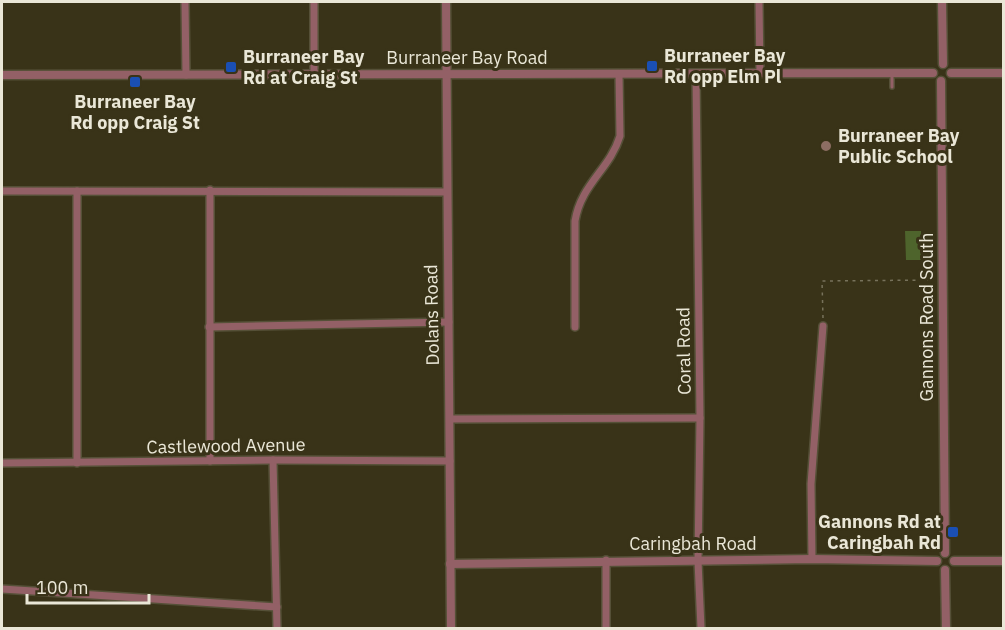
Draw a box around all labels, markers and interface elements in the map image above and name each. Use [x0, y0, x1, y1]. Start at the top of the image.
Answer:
place label: Burraneer Bay Rd opp Elm Pl [664, 44, 786, 88]
place label: Burraneer Bay Rd at Craig St [243, 45, 365, 89]
street label: Burraneer Bay Road [386, 46, 548, 69]
marker: Burraneer Bay Rd opp Elm Pl [645, 59, 659, 73]
marker: Burraneer Bay Rd at Craig St [224, 60, 238, 74]
marker: Burraneer Bay Rd opp Craig St [128, 75, 142, 89]
place label: Burraneer Bay Rd opp Craig St [70, 90, 200, 134]
place label: Burraneer Bay Public School [838, 124, 960, 168]
marker: Burraneer Bay Public School [819, 139, 833, 153]
street label: Gannons Road South [915, 233, 938, 401]
street label: Dolans Road [419, 264, 444, 366]
street label: Coral Road [671, 307, 696, 395]
street label: Castlewood Avenue [146, 433, 306, 458]
place label: Gannons Rd at Caringbah Rd [818, 510, 941, 554]
marker: Gannons Rd at Caringbah Rd [946, 525, 960, 539]
street label: Caringbah Road [629, 532, 757, 555]
scale bar [27, 567, 148, 605]
text: 100 m [36, 576, 88, 599]

